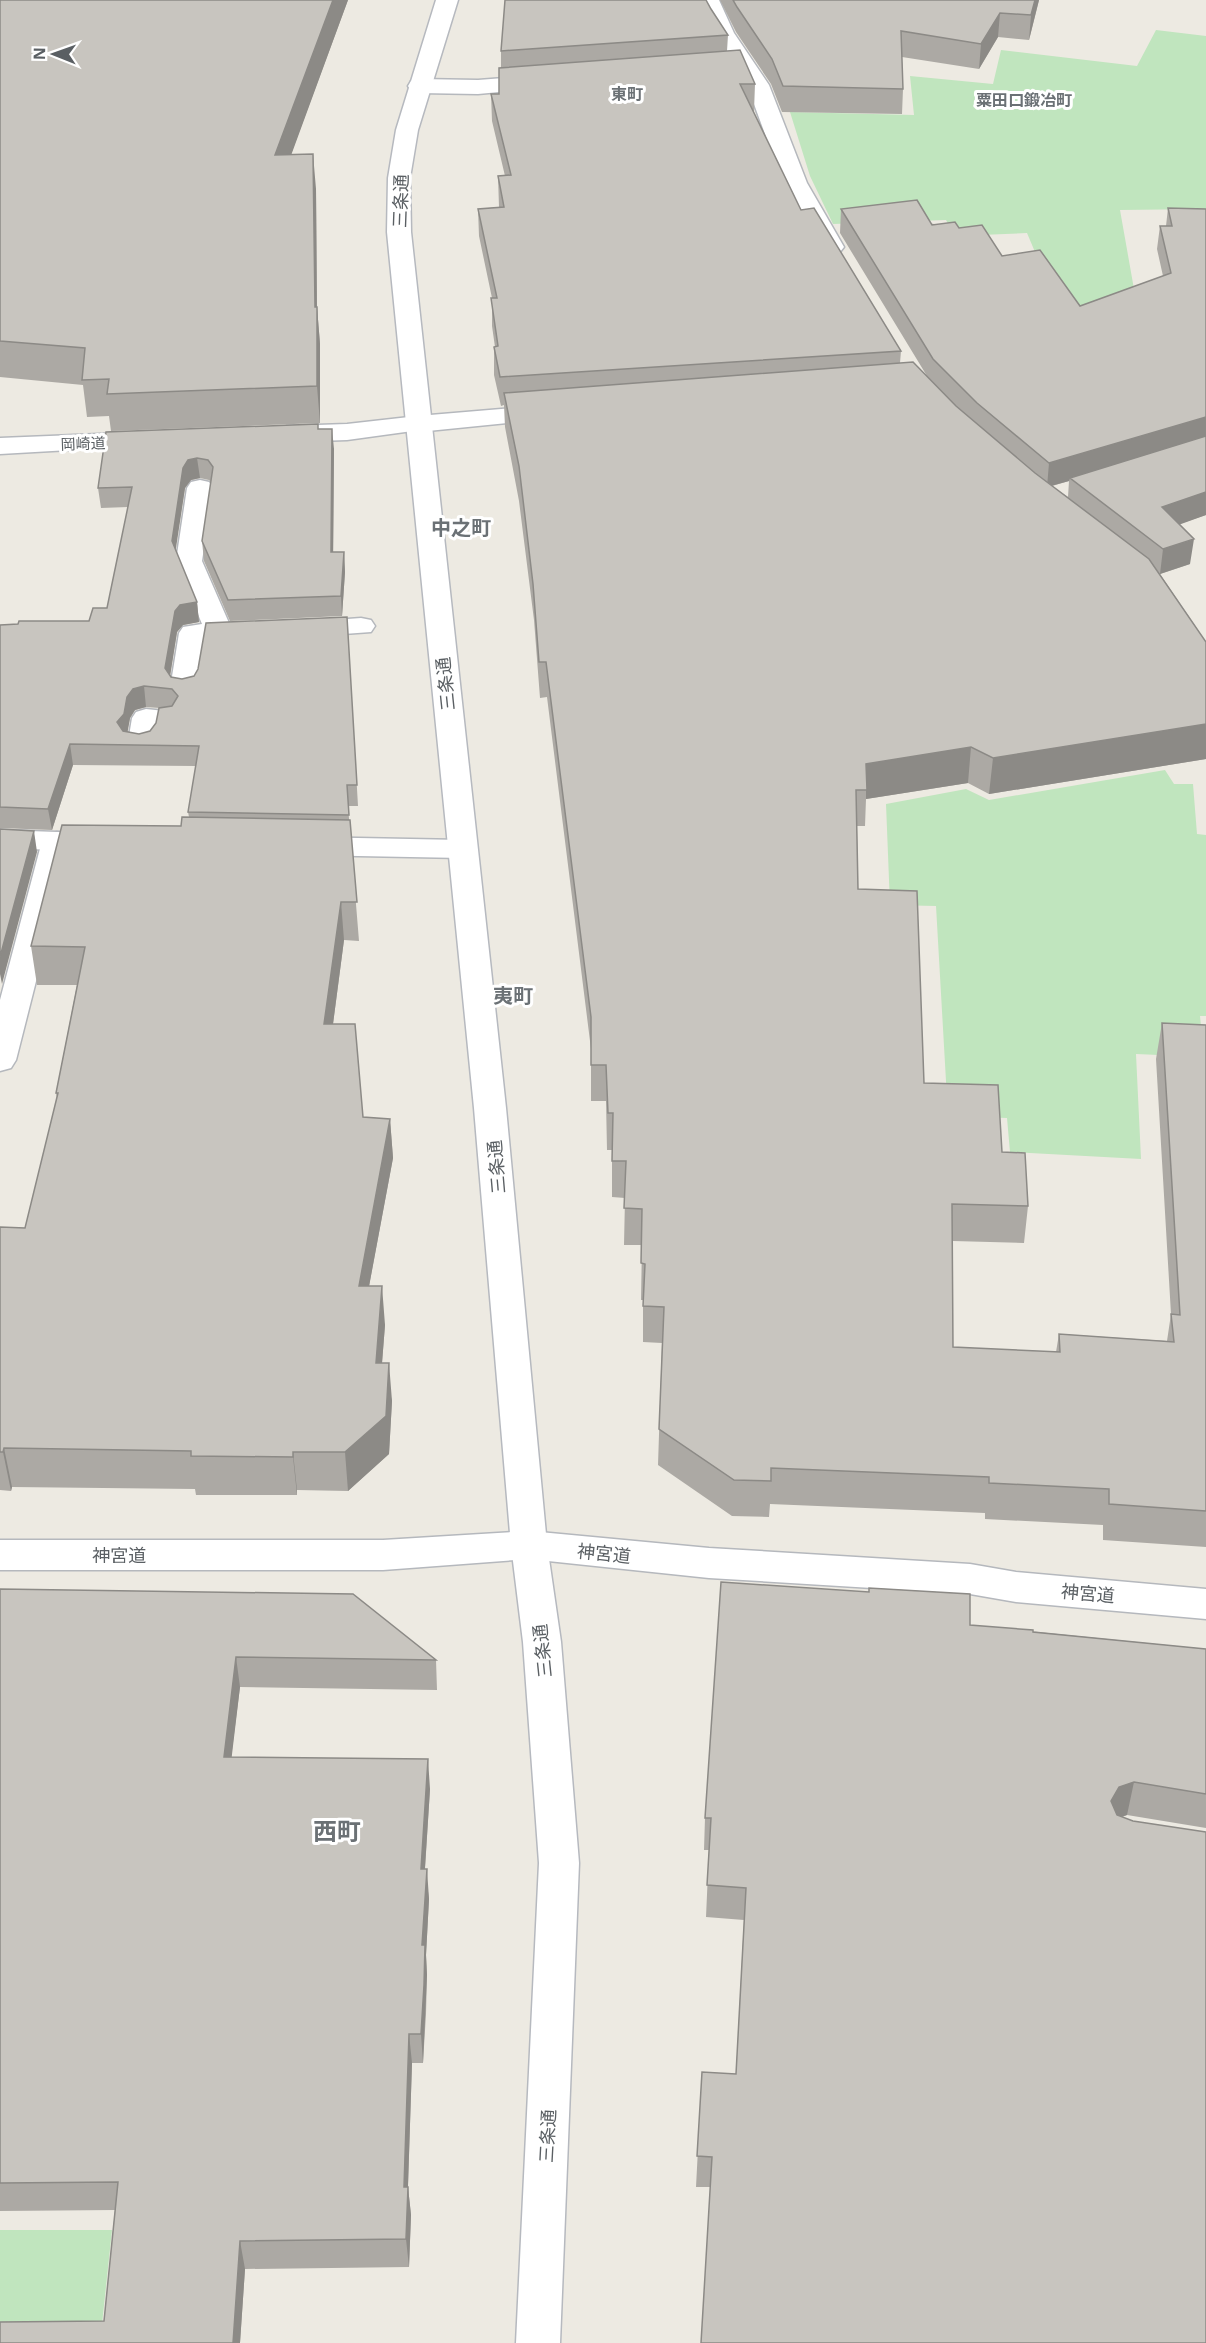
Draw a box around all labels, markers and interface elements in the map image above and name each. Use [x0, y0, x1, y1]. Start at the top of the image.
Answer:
north arrow [24, 24, 84, 84]
text: N [28, 47, 50, 60]
district label: 東町 [611, 83, 643, 105]
district label: 粟田口鍛冶町 [976, 89, 1072, 111]
street label: 三条通 [387, 174, 413, 228]
street label: 岡崎道 [60, 432, 106, 454]
district label: 中之町 [431, 514, 491, 541]
street label: 三条通 [430, 656, 460, 712]
district label: 夷町 [493, 982, 533, 1009]
street label: 三条通 [482, 1139, 510, 1195]
street label: 神宮道 [576, 1538, 632, 1568]
street label: 神宮道 [92, 1543, 146, 1567]
street label: 神宮道 [1060, 1579, 1116, 1607]
street label: 三条通 [527, 1623, 557, 1679]
district label: 西町 [313, 1814, 361, 1847]
street label: 三条通 [534, 2108, 560, 2164]

